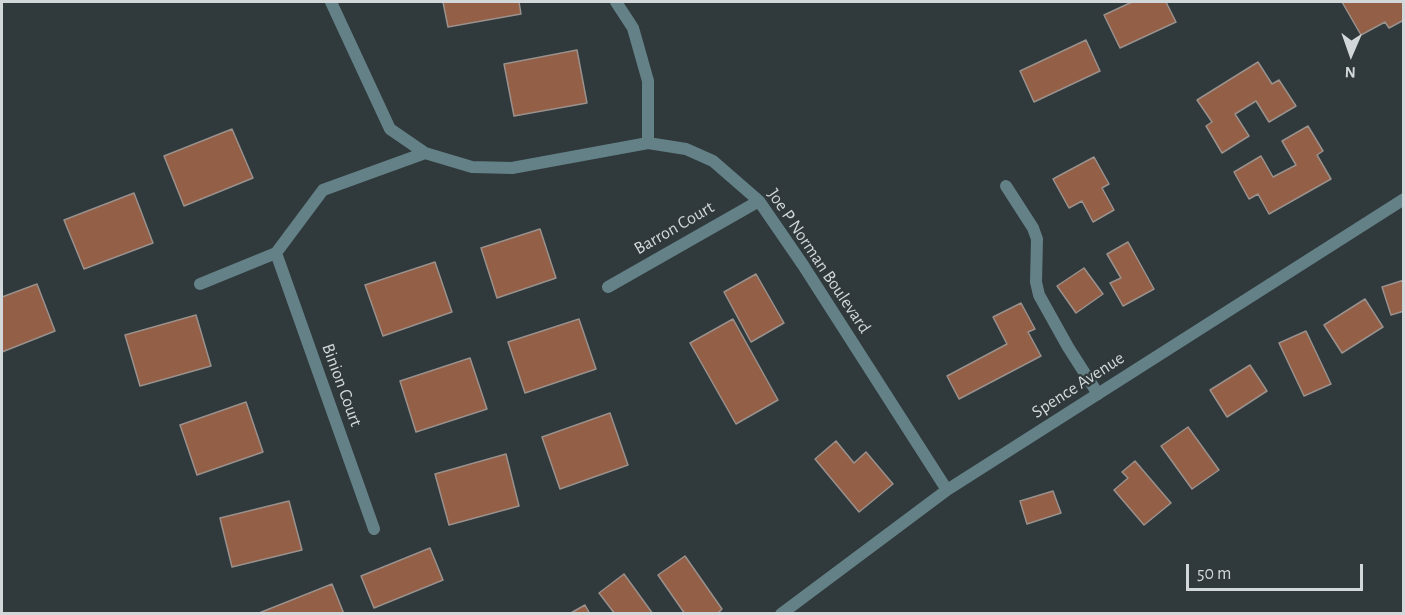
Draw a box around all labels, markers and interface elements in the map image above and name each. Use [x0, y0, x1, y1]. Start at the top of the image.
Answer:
north arrow [1321, 24, 1381, 84]
text: N [1345, 64, 1356, 80]
street label: Joe P Norman Boulevard [763, 185, 875, 337]
street label: Barron Court [630, 196, 718, 260]
street label: Binion Court [317, 340, 367, 430]
street label: Spence Avenue [1028, 347, 1128, 423]
scale bar [1189, 552, 1366, 590]
text: 50 m [1197, 565, 1231, 583]

